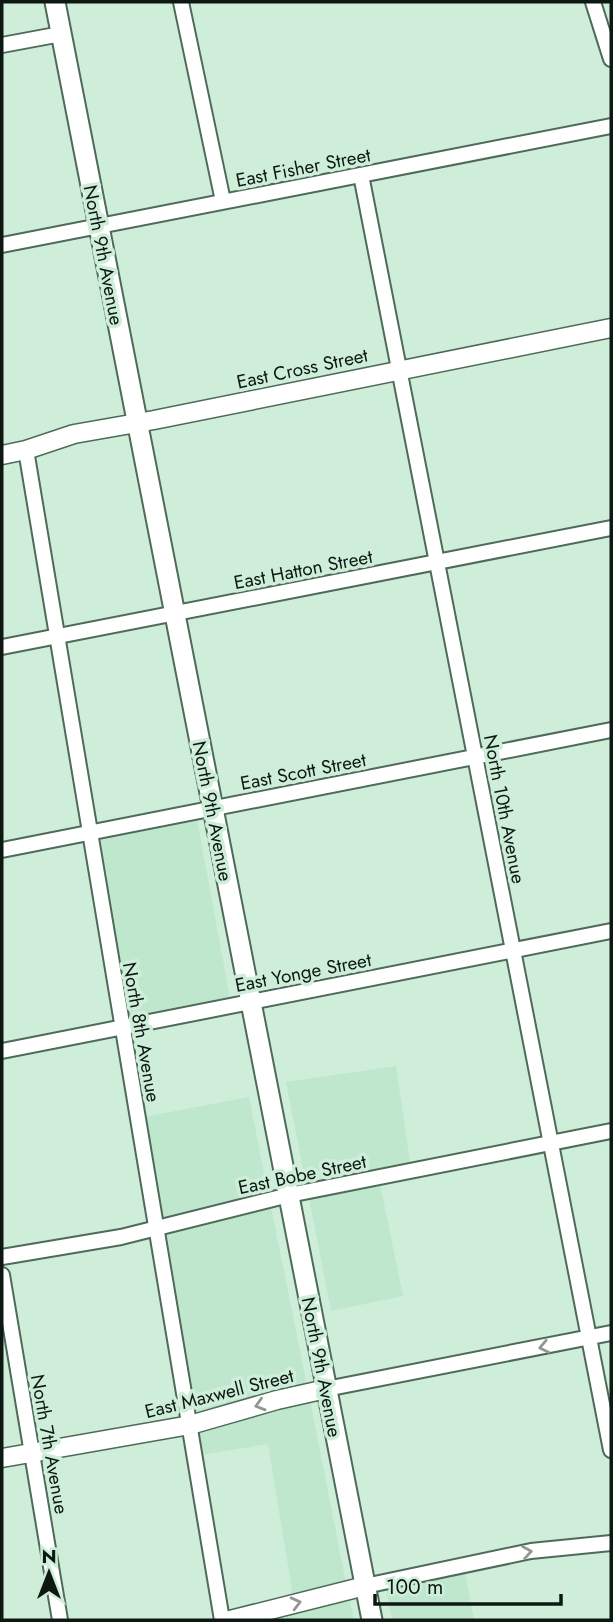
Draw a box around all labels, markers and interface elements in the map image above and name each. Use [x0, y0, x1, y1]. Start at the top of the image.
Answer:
street label: East Fisher Street [233, 141, 373, 194]
street label: North 9th Avenue [77, 183, 130, 328]
street label: East Cross Street [234, 341, 371, 396]
street label: East Hatton Street [231, 543, 375, 596]
street label: North 10th Avenue [477, 732, 532, 886]
street label: North 9th Avenue [186, 739, 239, 884]
street label: East Scott Street [238, 746, 369, 797]
street label: East Yonge Street [233, 946, 374, 999]
street label: North 8th Avenue [116, 960, 167, 1104]
street label: East Bobe Street [236, 1148, 369, 1201]
street label: North 9th Avenue [295, 1295, 348, 1440]
one-way arrow [538, 1338, 550, 1353]
street label: East Maxwell Street [142, 1362, 297, 1425]
street label: North 7th Avenue [24, 1372, 75, 1516]
one-way arrow [254, 1396, 266, 1411]
north arrow [14, 1538, 84, 1608]
text: N [41, 1543, 57, 1570]
one-way arrow [521, 1545, 533, 1560]
scale bar [375, 1562, 560, 1606]
text: 100 m [386, 1572, 443, 1602]
one-way arrow [290, 1597, 302, 1611]

